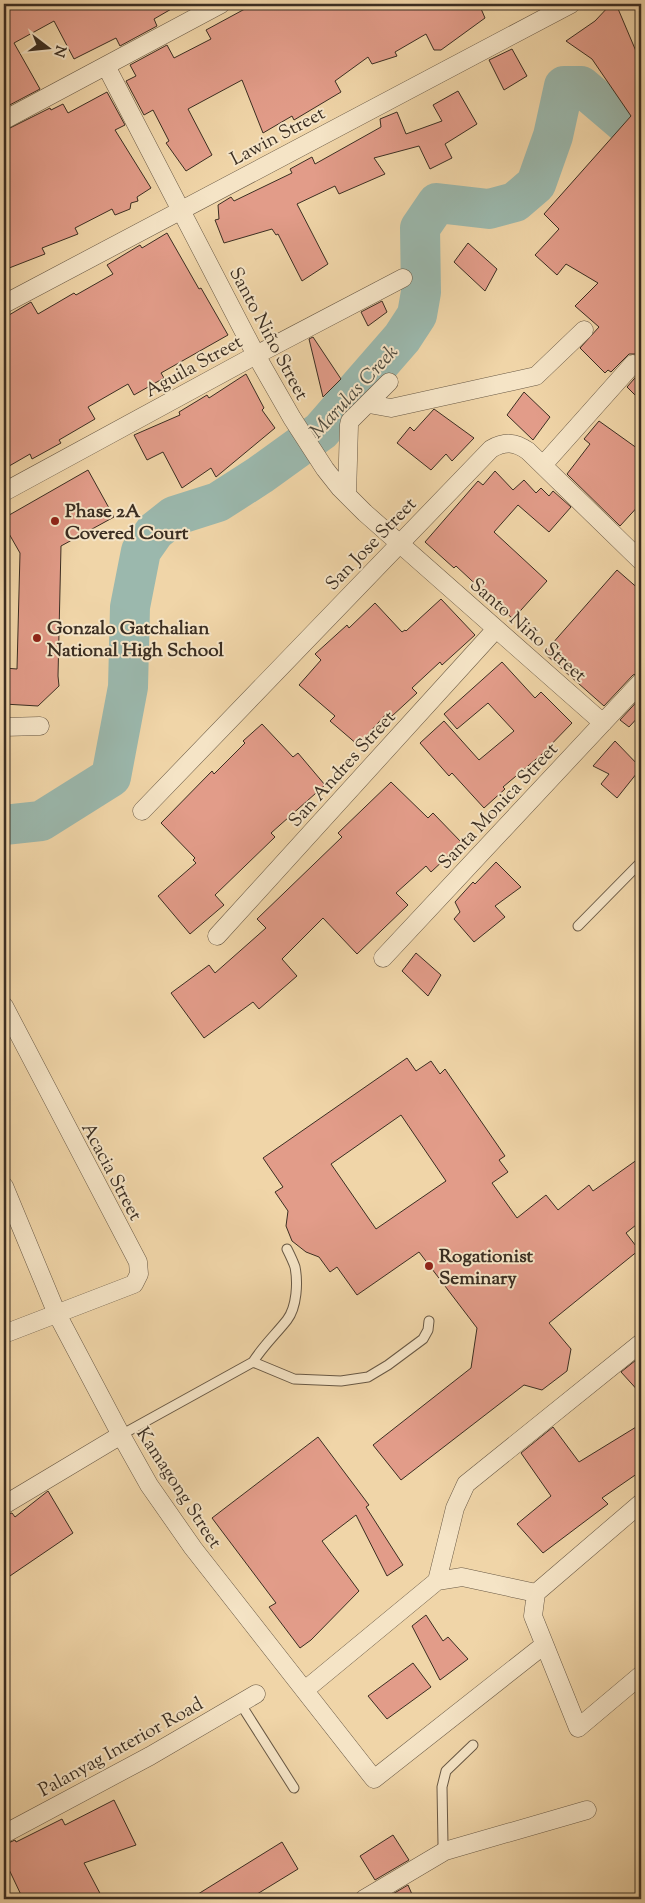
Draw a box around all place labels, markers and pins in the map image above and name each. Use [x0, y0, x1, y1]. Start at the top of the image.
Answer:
place label: Phase 2A Covered Court [65, 499, 189, 548]
marker: Phase 2A Covered Court [49, 515, 61, 527]
place label: Gonzalo Gatchalian National High School [47, 616, 224, 665]
marker: Gonzalo Gatchalian National High School [31, 632, 43, 644]
place label: Rogationist Seminary [439, 1244, 534, 1293]
marker: Rogationist Seminary [423, 1260, 435, 1272]

